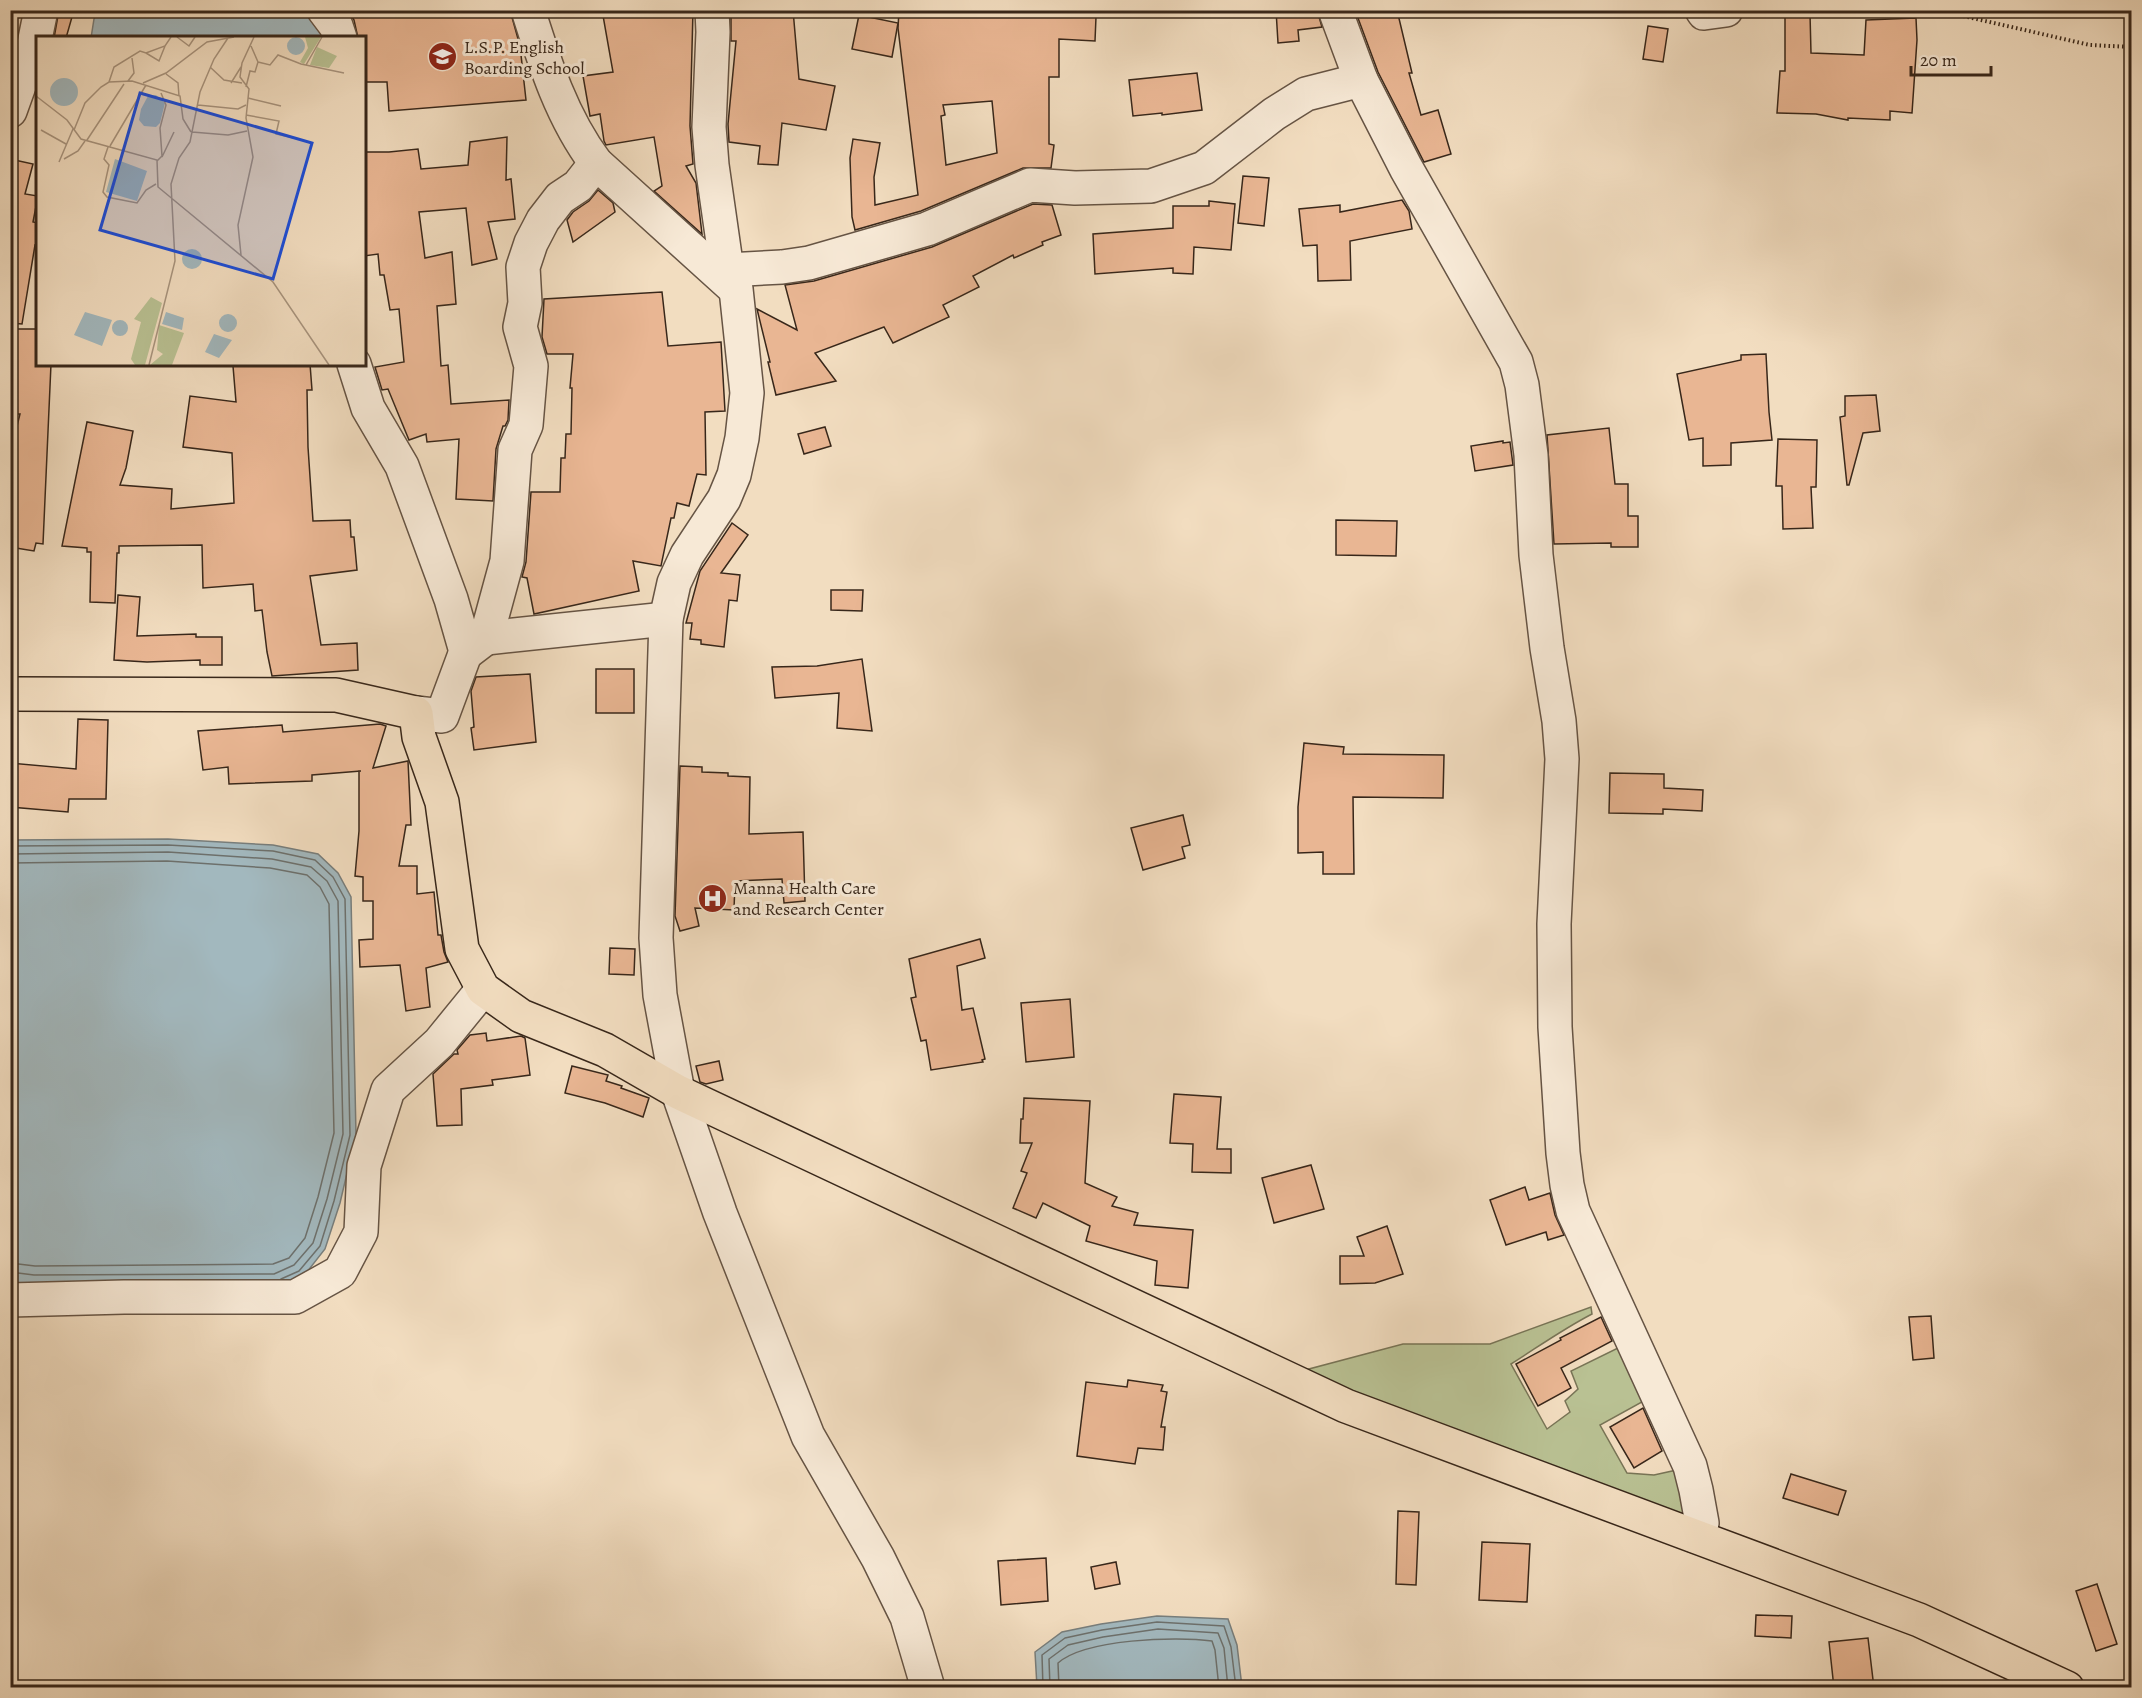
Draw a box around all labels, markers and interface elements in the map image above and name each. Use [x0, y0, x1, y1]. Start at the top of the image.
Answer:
place label: L.S.P. English Boarding School [464, 35, 585, 80]
inset map [36, 36, 366, 366]
scale bar [1911, 39, 1990, 77]
school or university icon: L.S.P. English Boarding School [427, 41, 459, 73]
text: 20 m [1920, 48, 1957, 72]
place label: Manna Health Care and Research Center [733, 876, 884, 921]
hospital icon: Manna Health Care and Research Center [696, 882, 728, 914]

